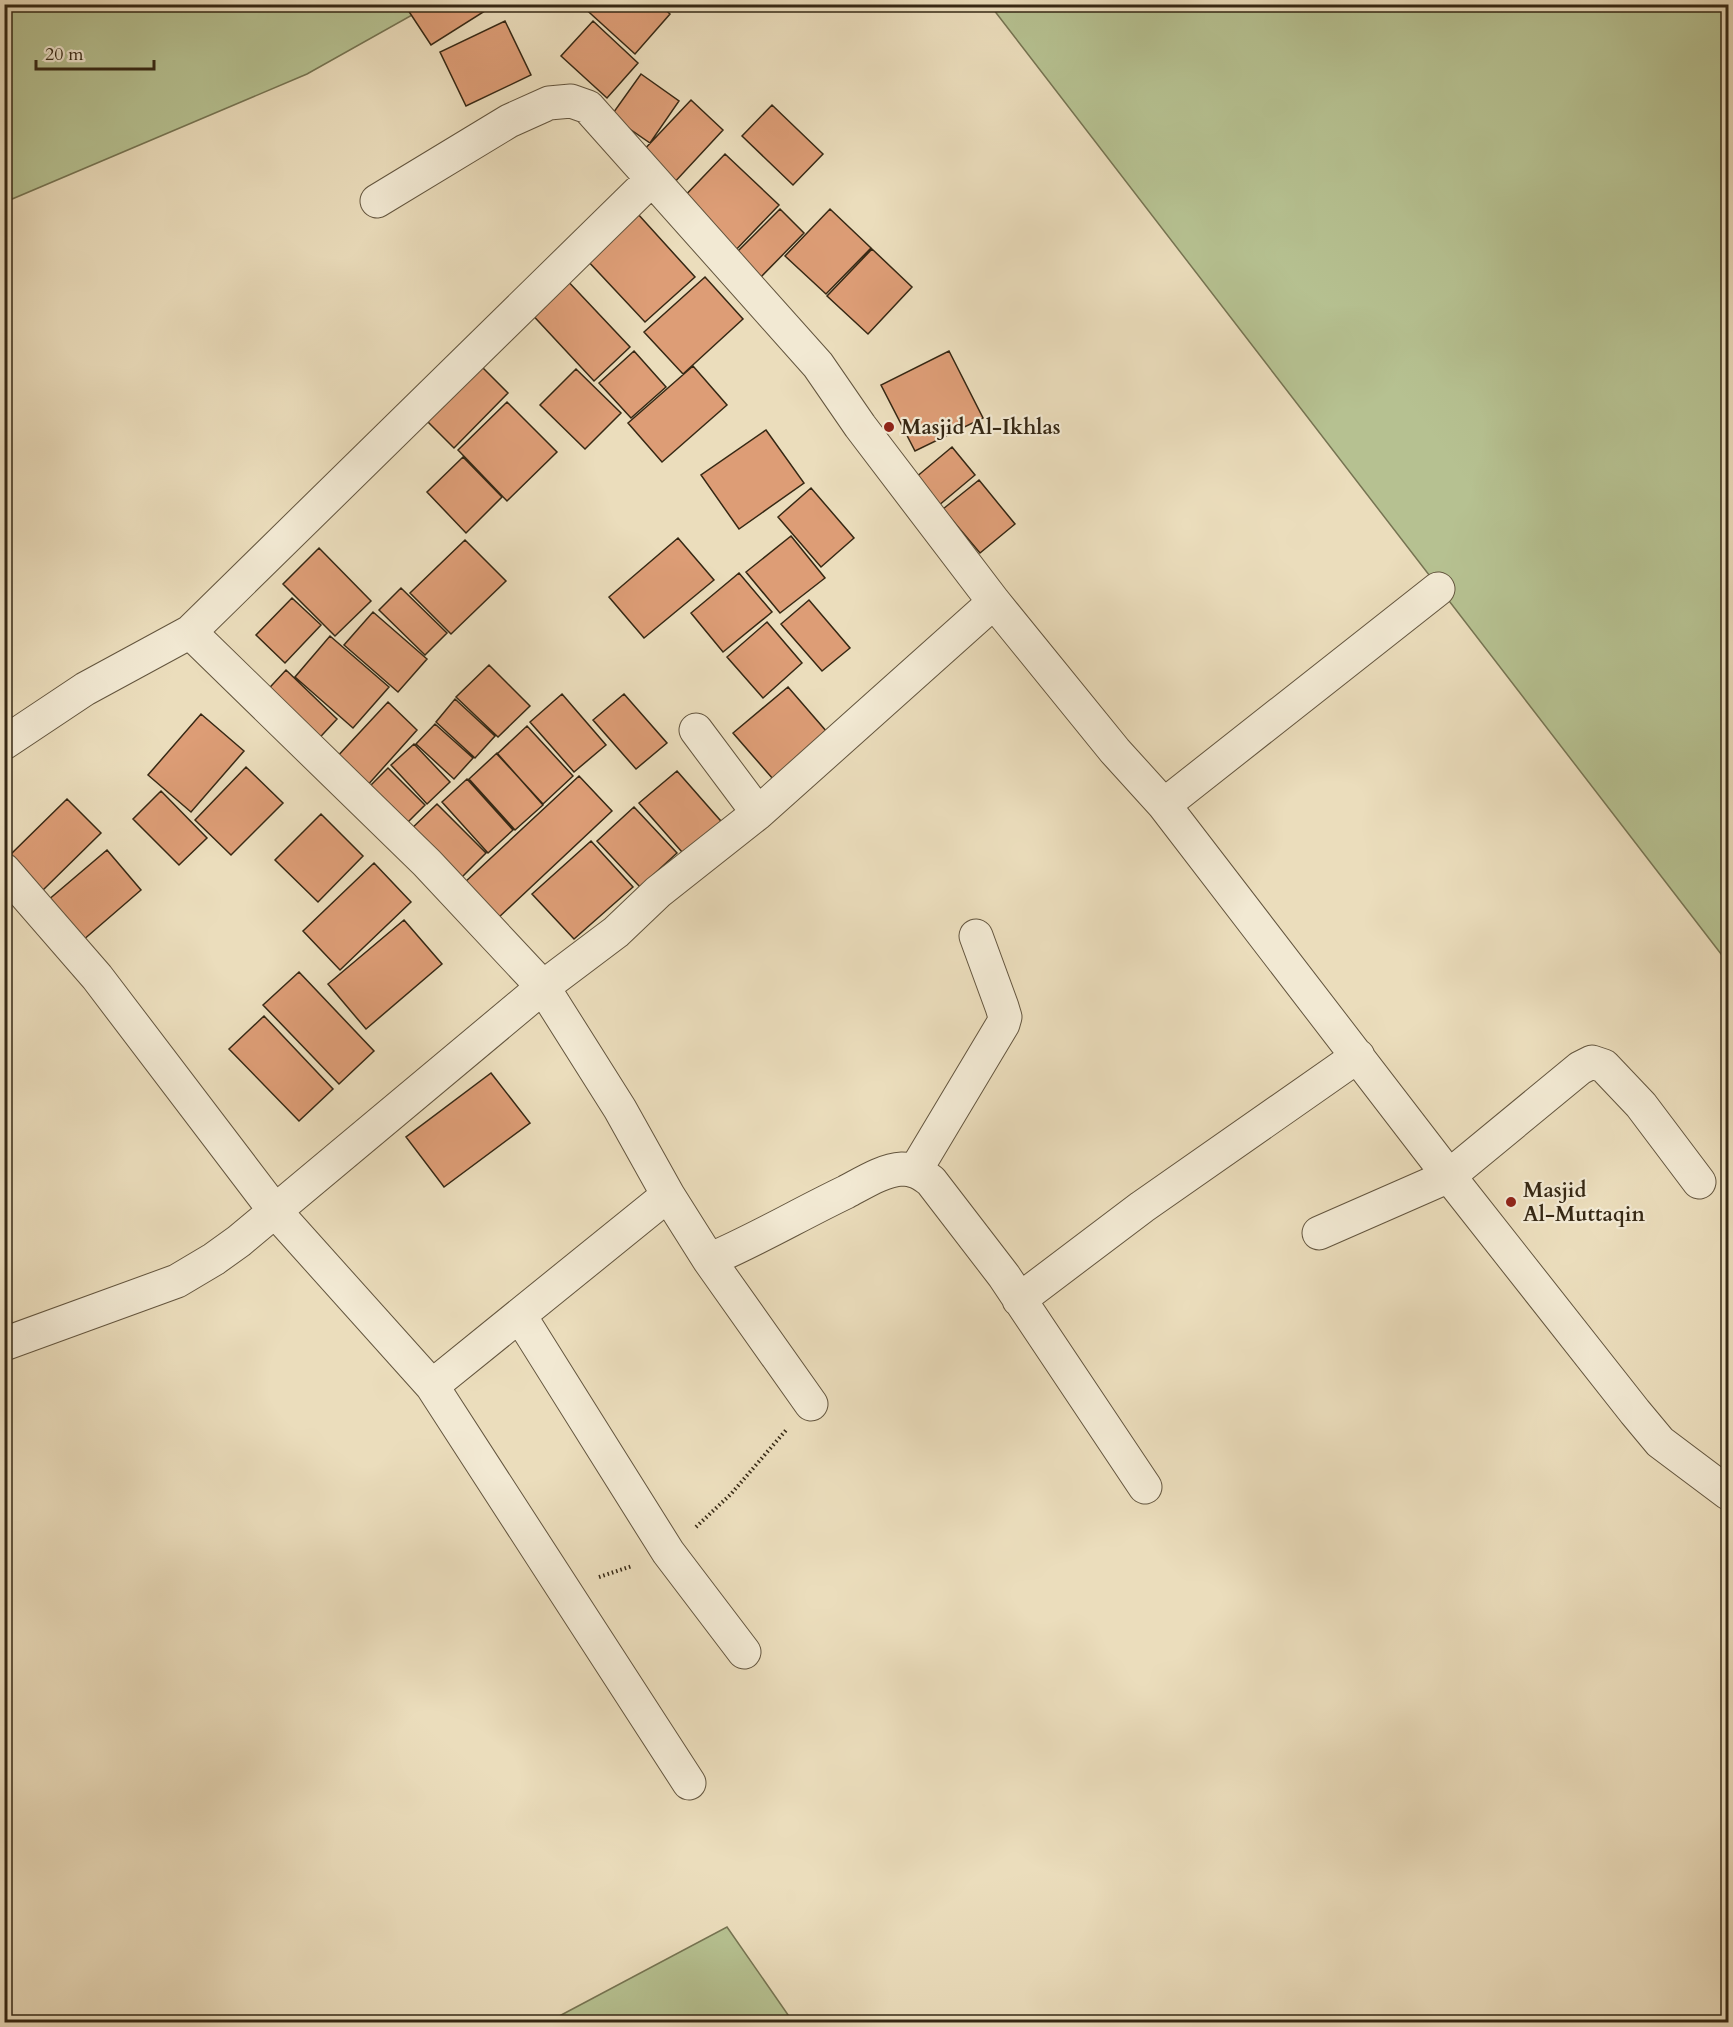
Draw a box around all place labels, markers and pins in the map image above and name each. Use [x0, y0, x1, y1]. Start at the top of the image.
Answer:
place label: Masjid Al-Ikhlas [901, 413, 1061, 442]
marker: Masjid Al-Ikhlas [882, 420, 896, 434]
place label: Masjid Al-Muttaqin [1523, 1176, 1646, 1229]
marker: Masjid Al-Muttaqin [1504, 1195, 1518, 1209]

